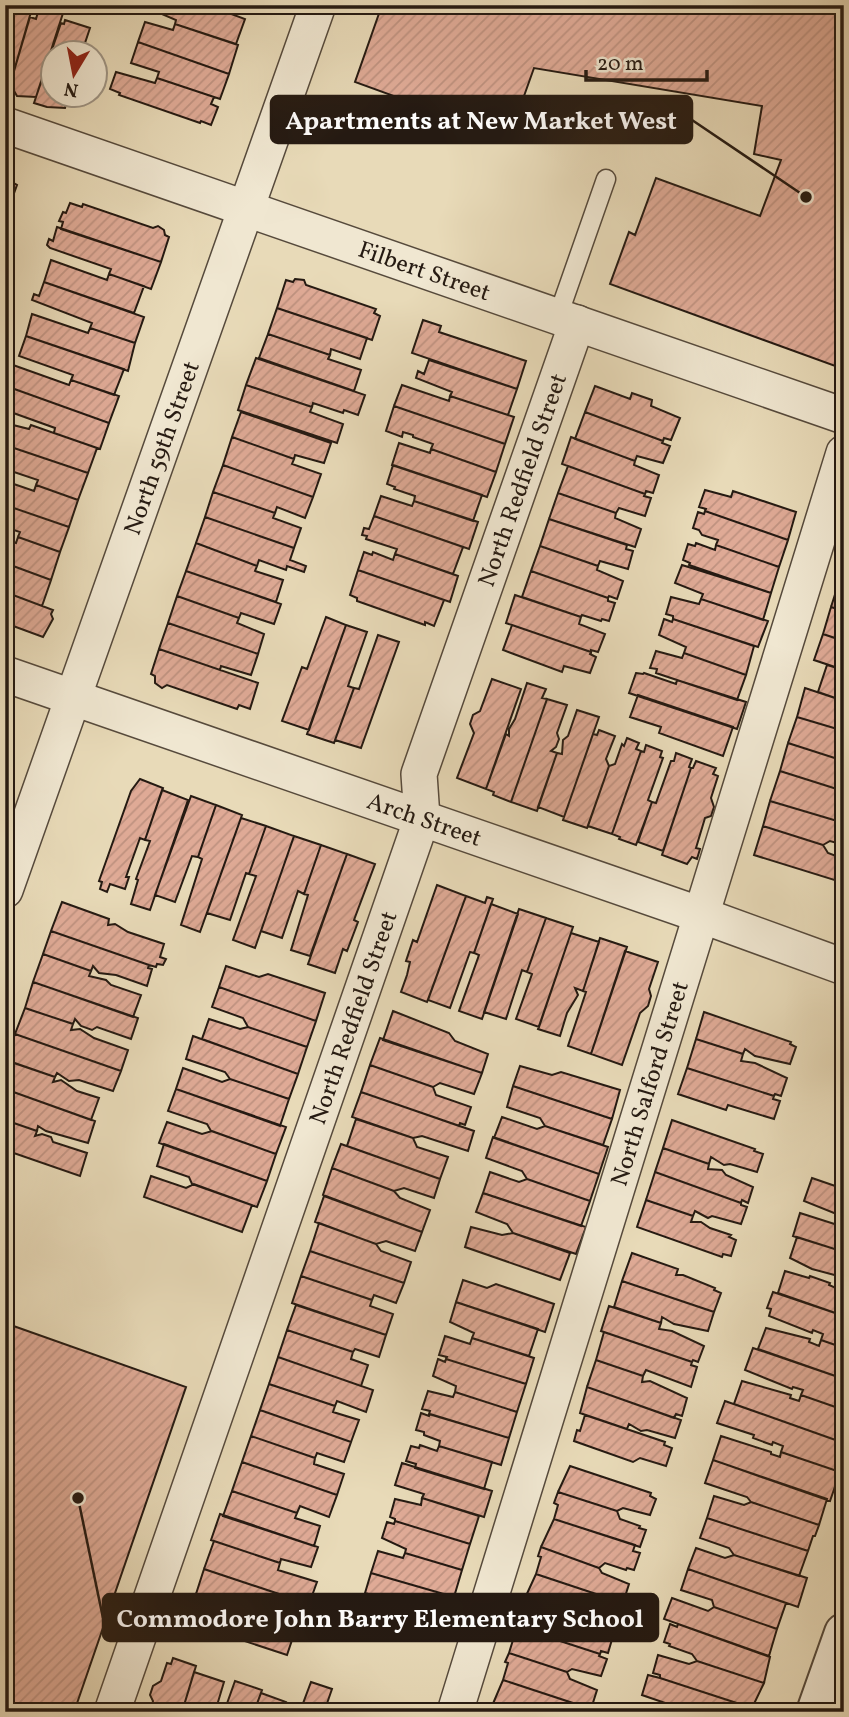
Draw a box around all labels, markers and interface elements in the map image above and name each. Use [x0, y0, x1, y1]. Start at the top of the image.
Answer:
north arrow [38, 38, 108, 108]
scale bar [586, 38, 707, 82]
text: 20 m [597, 50, 643, 79]
text: N [62, 75, 80, 103]
callout: Apartments at New Market West [271, 96, 692, 143]
text: Apartments at New Market West [285, 104, 677, 140]
street label: Filbert Street [353, 234, 495, 311]
street label: North 59th Street [117, 357, 210, 540]
street label: North Redfield Street [471, 369, 577, 592]
street label: Arch Street [362, 786, 486, 857]
street label: North Redfield Street [302, 907, 407, 1130]
street label: North Salford Street [603, 977, 699, 1191]
callout: Commodore John Barry Elementary School [103, 1594, 658, 1641]
text: Commodore John Barry Elementary School [116, 1602, 644, 1638]

